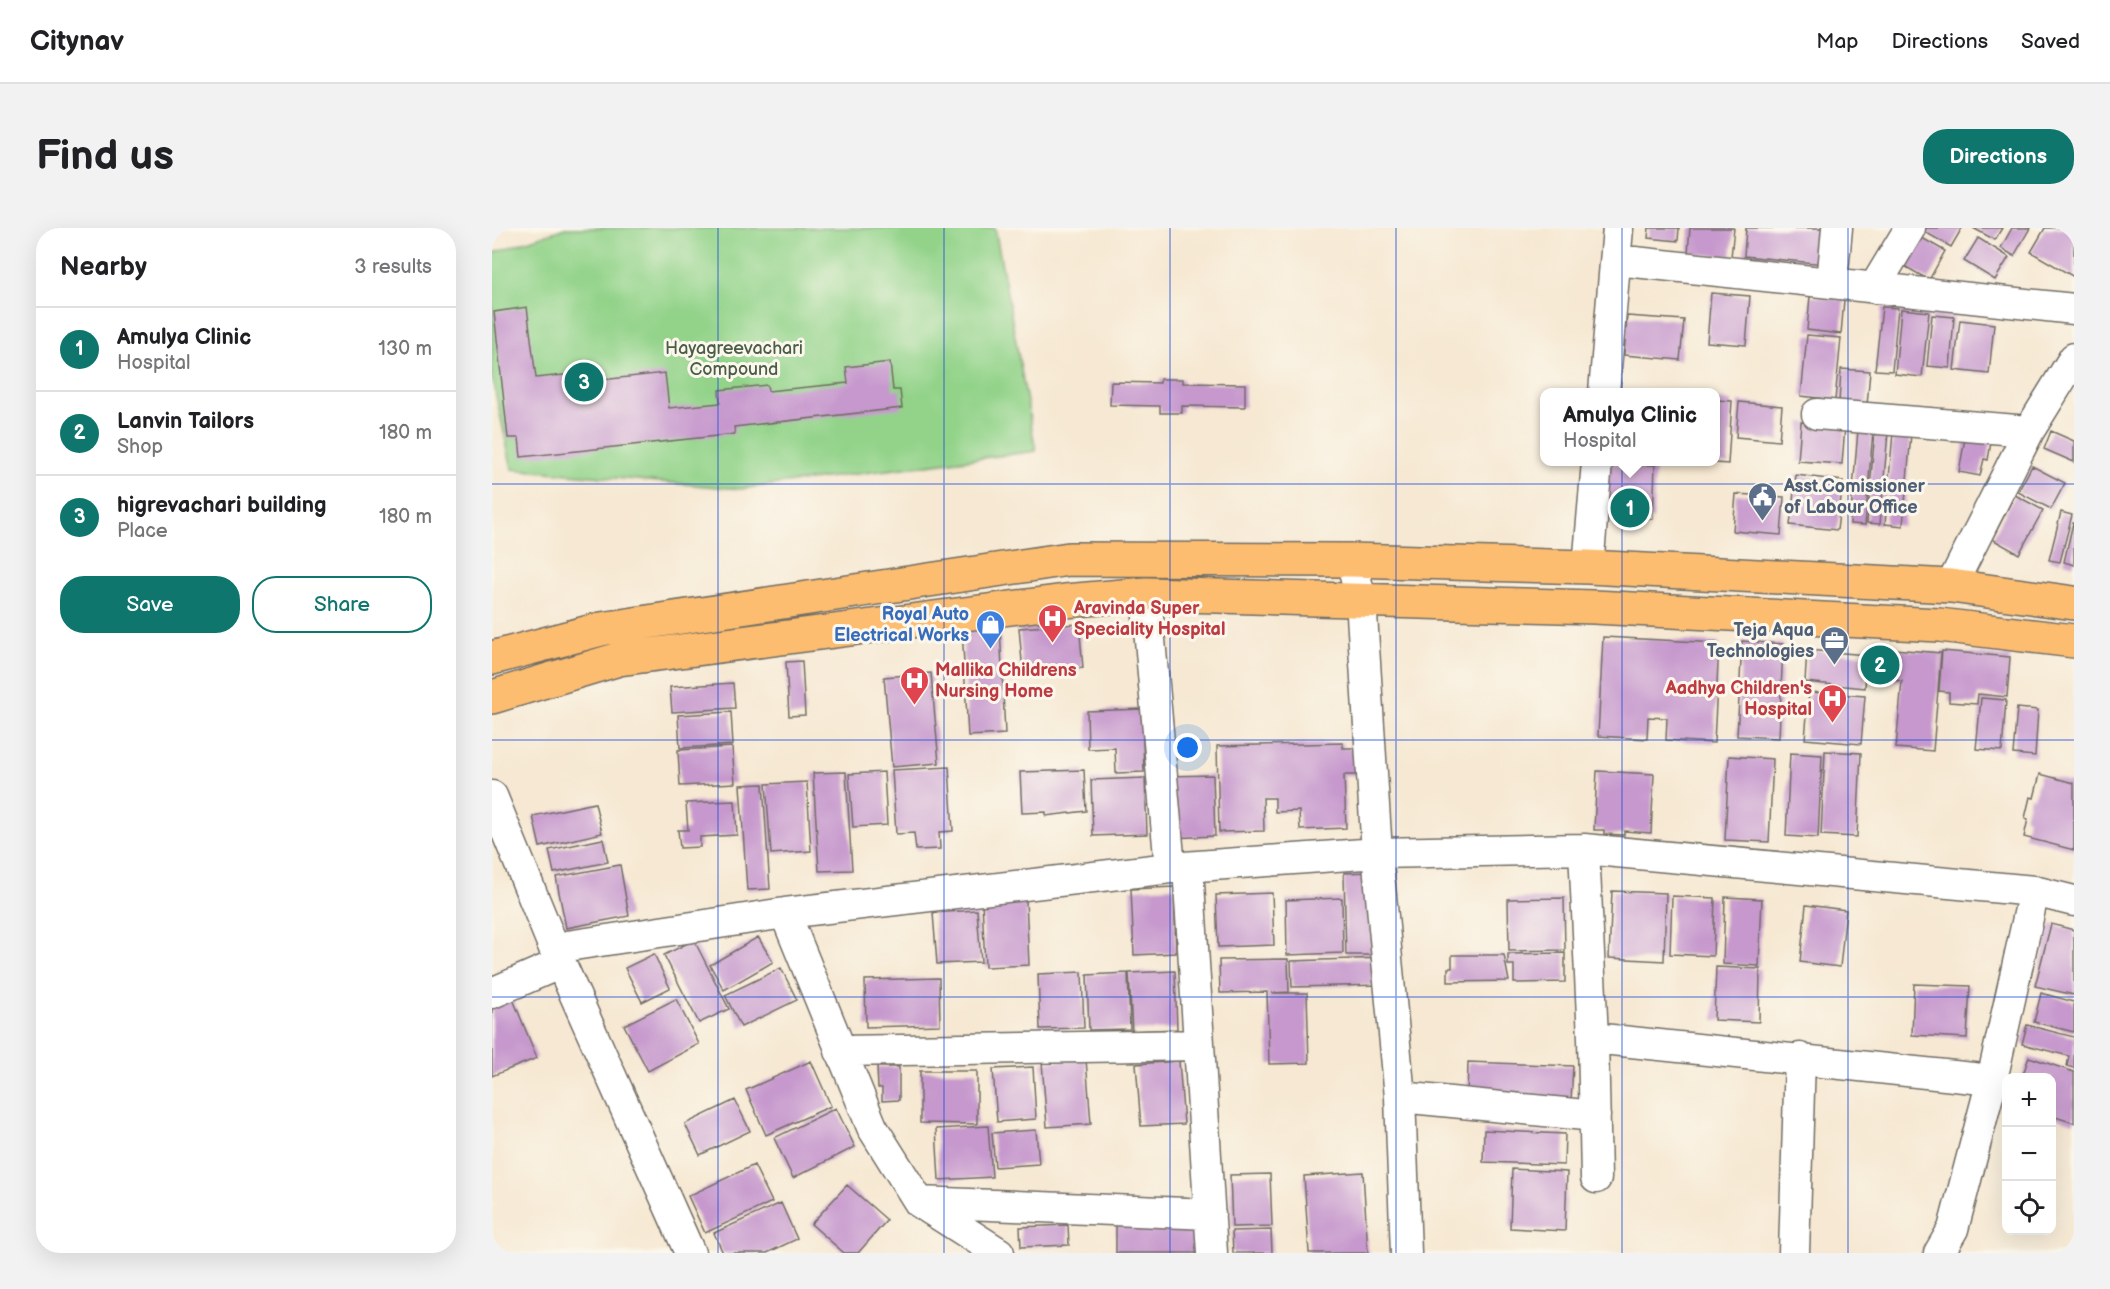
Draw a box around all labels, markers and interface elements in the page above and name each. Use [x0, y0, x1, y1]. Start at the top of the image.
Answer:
text: Citynav [30, 25, 124, 58]
text: Map [1816, 29, 1859, 54]
text: Directions [1892, 29, 1988, 54]
text: Saved [2021, 29, 2080, 54]
button: Directions [1923, 129, 2074, 184]
text: Find us [36, 131, 174, 182]
text: Nearby [60, 252, 147, 283]
text: 3 results [354, 255, 432, 279]
text: Amulya Clinic [117, 324, 251, 351]
text: 1 [75, 337, 84, 361]
text: 130 m [378, 337, 432, 361]
park label: Hayagreevachari Compound [665, 338, 803, 380]
text: Hospital [117, 351, 190, 375]
pin: 3 [564, 360, 604, 404]
popup [1540, 388, 1720, 466]
text: Amulya Clinic [1563, 402, 1697, 429]
text: Lanvin Tailors [117, 408, 254, 435]
text: 2 [74, 421, 85, 445]
text: 180 m [379, 421, 432, 445]
text: Hospital [1563, 429, 1636, 453]
text: Shop [117, 435, 163, 459]
place label: Asst.Comissioner of Labour Office [1783, 476, 1926, 518]
public building icon: Asst.Comissioner of Labour Office [1747, 480, 1779, 522]
pin: 1 [1610, 486, 1650, 530]
text: higrevachari building [117, 492, 326, 519]
text: 3 [74, 505, 85, 529]
text: 180 m [379, 505, 432, 529]
text: Place [117, 519, 168, 543]
button: Save [60, 576, 240, 633]
button: Share [252, 576, 432, 633]
place label: Aravinda Super Speciality Hospital [1073, 598, 1225, 640]
hospital icon: Aravinda Super Speciality Hospital [1037, 602, 1069, 644]
place label: Royal Auto Electrical Works [834, 604, 969, 646]
shop icon: Royal Auto Electrical Works [974, 608, 1006, 650]
place label: Teja Aqua Technologies [1707, 620, 1814, 662]
office icon: Teja Aqua Technologies [1819, 624, 1851, 666]
pin: 2 [1860, 642, 1900, 688]
place label: Mallika Childrens Nursing Home [935, 660, 1077, 702]
hospital icon: Mallika Childrens Nursing Home [898, 664, 930, 706]
place label: Aadhya Children's Hospital [1665, 678, 1812, 720]
hospital icon: Aadhya Children's Hospital [1817, 682, 1849, 724]
your location [1173, 733, 1202, 762]
map controls [2002, 1073, 2056, 1235]
button: + [2002, 1073, 2056, 1127]
button: − [2002, 1127, 2056, 1181]
button: locate [2002, 1181, 2056, 1235]

